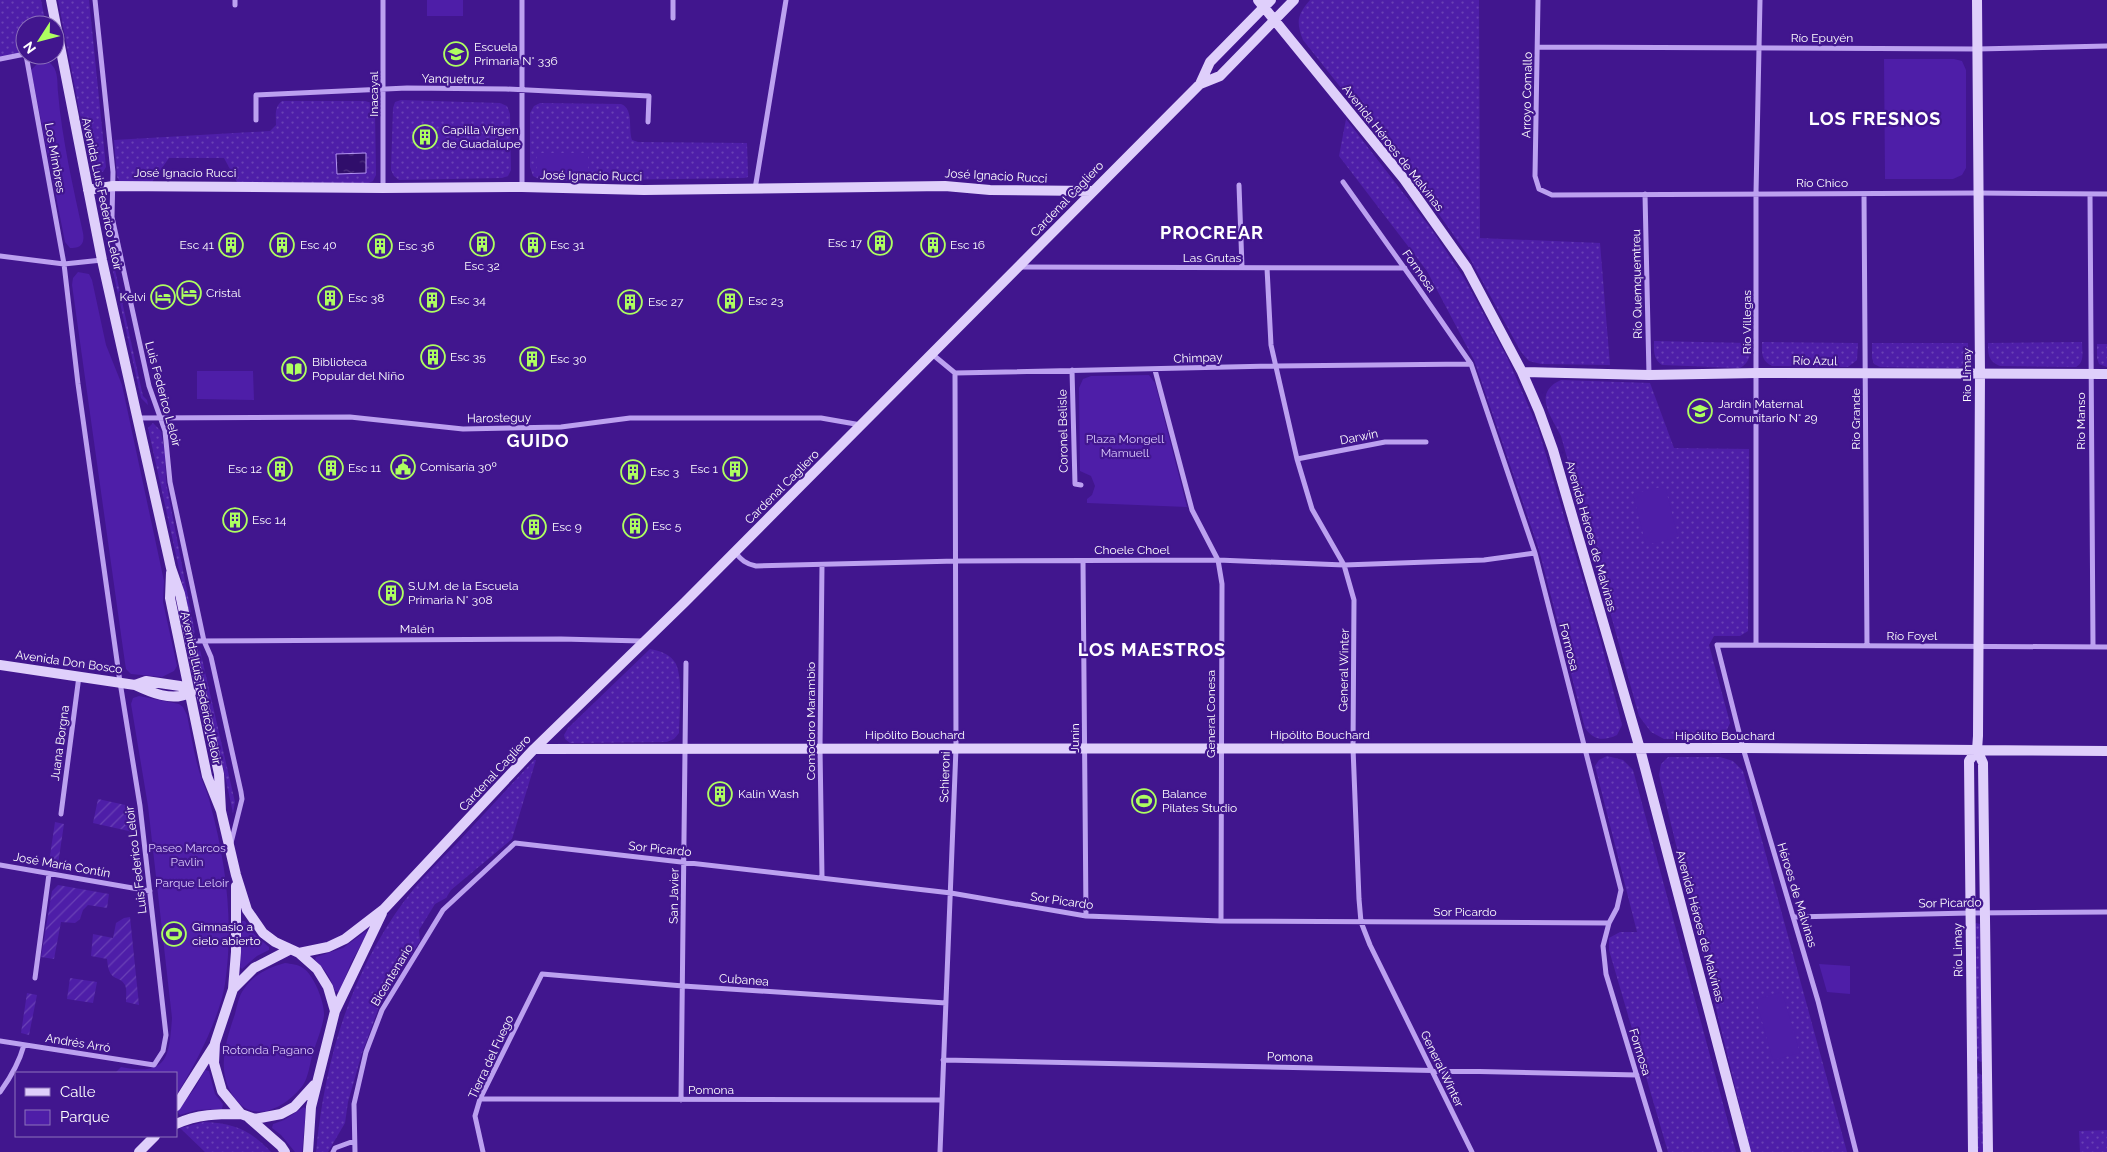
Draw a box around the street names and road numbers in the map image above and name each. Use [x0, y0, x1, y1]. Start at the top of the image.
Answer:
street label: Río Epuyén [1791, 31, 1853, 45]
street label: Arroyo Comallo [1519, 52, 1535, 138]
street label: Inacayal [367, 70, 381, 117]
street label: Yanquetruz [421, 71, 485, 87]
street label: Avenida Héroes de Malvinas [1339, 82, 1447, 214]
street label: Avenida Luis Federico Leloir [79, 116, 125, 273]
street label: Los Mimbres [42, 122, 68, 195]
street label: Cardenal Cagliero [1028, 158, 1106, 240]
street label: José Ignacio Rucci [134, 166, 236, 180]
street label: José Ignacio Rucci [944, 166, 1048, 186]
street label: José Ignacio Rucci [540, 168, 642, 184]
street label: Río Chico [1796, 176, 1848, 190]
street label: Río Quemquemtreu [1629, 229, 1645, 339]
street label: Formosa [1399, 247, 1439, 295]
street label: Las Grutas [1183, 251, 1242, 265]
street label: Río Villegas [1740, 290, 1754, 354]
street label: Luis Federico Leloir [142, 340, 184, 449]
street label: Río Limay [1960, 347, 1974, 402]
street label: Chimpay [1173, 350, 1223, 366]
street label: Río Azul [1793, 354, 1838, 368]
street label: Río Grande [1849, 388, 1863, 450]
street label: Coronel Belisle [1055, 389, 1071, 473]
street label: Río Manso [2074, 392, 2088, 450]
street label: Harosteguy [467, 410, 532, 426]
street label: Darwin [1339, 426, 1379, 448]
street label: Cardenal Cagliero [742, 447, 822, 527]
street label: Avenida Héroes de Malvinas [1563, 459, 1619, 613]
street label: Choele Choel [1094, 543, 1170, 557]
street label: Avenida Luis Federico Leloir [178, 610, 224, 767]
street label: Malén [400, 622, 434, 636]
street label: Formosa [1556, 622, 1582, 672]
street label: General Winter [1336, 627, 1352, 712]
street label: Río Foyel [1887, 629, 1938, 643]
street label: Avenida Don Bosco [15, 648, 123, 676]
street label: Comodoro Marambio [804, 662, 818, 780]
street label: General Conesa [1204, 670, 1218, 758]
street label: Juana Borgna [48, 704, 72, 782]
street label: Junín [1068, 723, 1082, 753]
street label: Hipólito Bouchard [865, 728, 965, 742]
street label: Hipólito Bouchard [1270, 728, 1370, 742]
street label: Hipólito Bouchard [1675, 729, 1775, 743]
street label: Cardenal Cagliero [456, 732, 534, 814]
street label: Schieroni [937, 751, 953, 803]
street label: Luis Federico Leloir [122, 805, 150, 915]
street label: Sor Picardo [628, 839, 692, 859]
street label: Héroes de Malvinas [1774, 841, 1820, 949]
street label: Avenida Héroes de Malvinas [1673, 849, 1727, 1004]
street label: José María Contín [12, 850, 112, 880]
street label: San Javier [667, 867, 681, 924]
street label: Sor Picardo [1030, 890, 1094, 912]
street label: Sor Picardo [1918, 895, 1982, 911]
street label: Sor Picardo [1433, 905, 1497, 919]
street label: Río Limay [1951, 922, 1965, 977]
street label: Bicentenario [368, 942, 416, 1008]
street label: Cubanea [719, 971, 769, 989]
street label: Tierra del Fuego [465, 1013, 517, 1101]
street label: Formosa [1626, 1027, 1654, 1077]
street label: General Winter [1417, 1029, 1467, 1110]
street label: Andrés Arró [45, 1031, 111, 1055]
street label: Pomona [1267, 1050, 1313, 1064]
street label: Pomona [688, 1083, 734, 1097]

